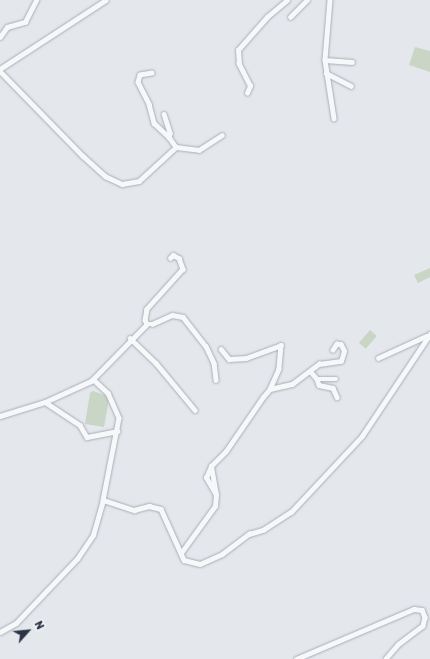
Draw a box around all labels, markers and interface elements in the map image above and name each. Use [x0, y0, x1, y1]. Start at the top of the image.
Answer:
north arrow [8, 611, 48, 651]
text: N [32, 619, 47, 632]

